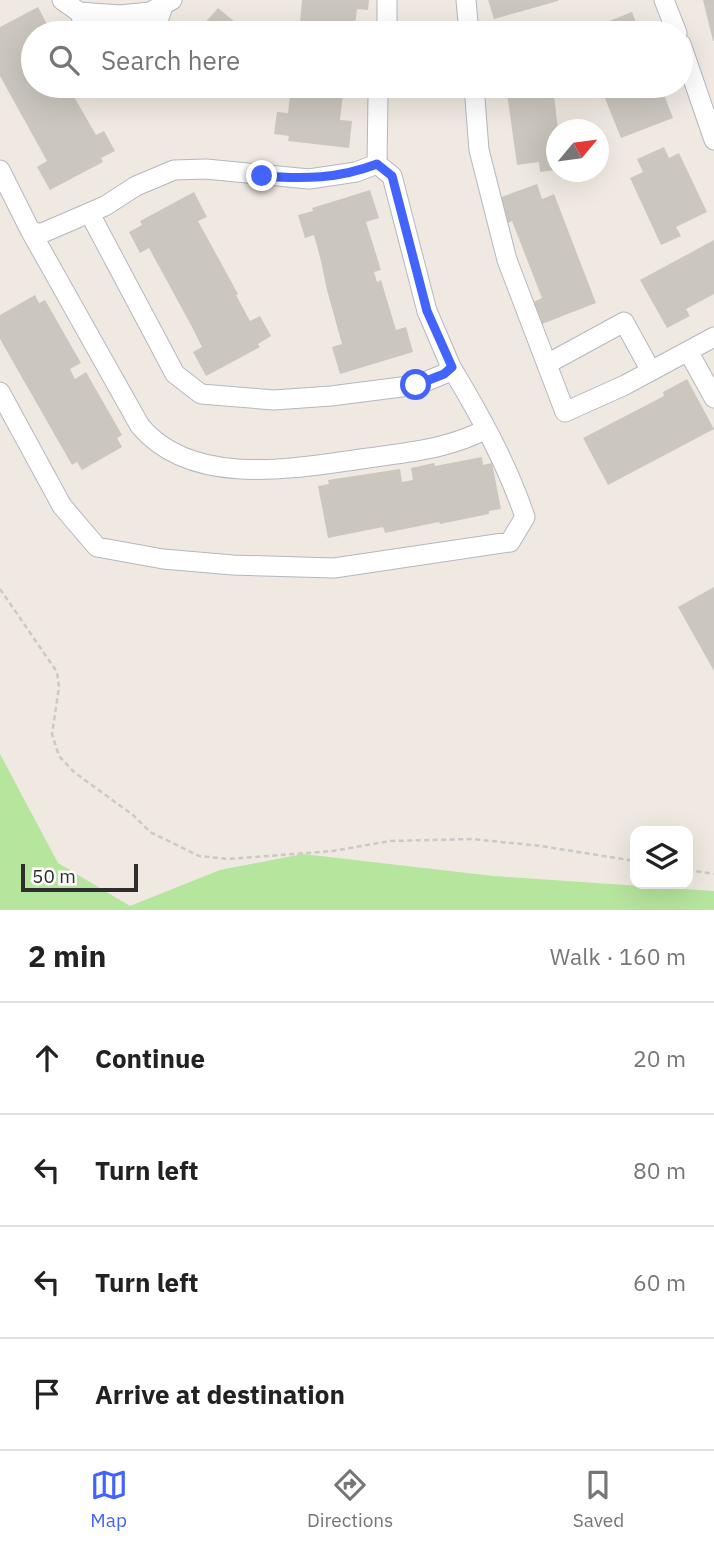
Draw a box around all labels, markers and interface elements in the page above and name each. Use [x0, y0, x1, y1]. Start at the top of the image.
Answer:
search box [21, 21, 693, 98]
icon: search [45, 41, 83, 79]
text: Search here [101, 43, 240, 77]
north arrow [546, 119, 609, 182]
route end [246, 160, 277, 191]
route start [400, 369, 431, 400]
map controls [630, 826, 693, 889]
button: layers [630, 826, 693, 889]
scale bar [21, 861, 138, 893]
text: 50 m [32, 864, 76, 888]
text: 2 min [28, 936, 106, 975]
text: Walk · 160 m [550, 941, 686, 971]
icon: ahead [28, 1039, 66, 1077]
text: Continue [95, 1041, 205, 1075]
text: 20 m [633, 1043, 686, 1073]
icon: left [28, 1151, 66, 1189]
text: Turn left [95, 1153, 198, 1187]
text: 80 m [633, 1155, 686, 1185]
icon: left [28, 1263, 66, 1301]
text: Turn left [95, 1265, 198, 1299]
text: 60 m [633, 1267, 686, 1297]
icon: arrive [28, 1375, 66, 1413]
text: Arrive at destination [95, 1377, 345, 1411]
tab: Map [90, 1466, 128, 1532]
tab: Directions [307, 1466, 393, 1532]
tab: Saved [573, 1466, 624, 1532]

